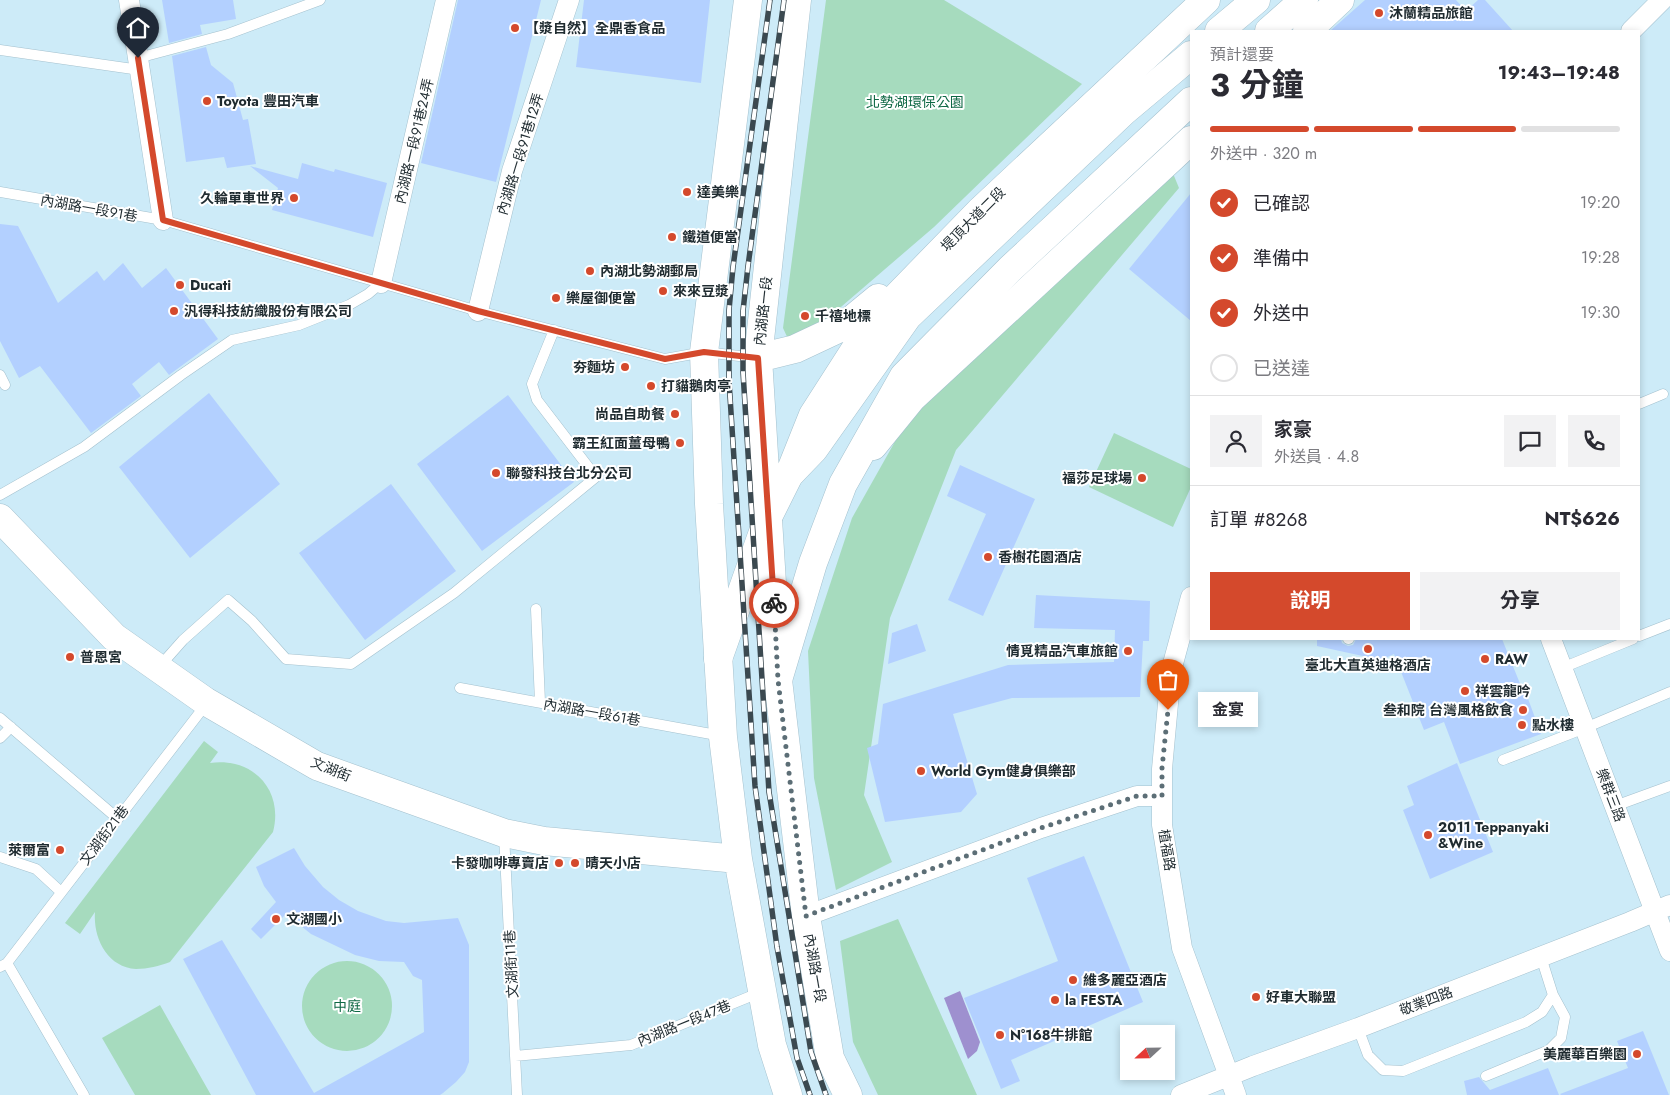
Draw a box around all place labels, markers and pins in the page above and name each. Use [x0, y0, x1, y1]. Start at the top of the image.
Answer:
place label: 沐蘭精品旅館 [1389, 3, 1473, 23]
pin [117, 7, 159, 58]
marker: 沐蘭精品旅館 [1373, 7, 1385, 19]
place label: 【漿自然】全鼎香食品 [525, 18, 665, 38]
marker: 【漿自然】全鼎香食品 [509, 22, 521, 34]
place label: Toyota 豐田汽車 [217, 91, 319, 111]
marker: Toyota 豐田汽車 [201, 95, 213, 107]
place label: 達美樂 [697, 182, 739, 202]
marker: 達美樂 [681, 186, 693, 198]
place label: 久輪單車世界 [200, 188, 284, 208]
marker: 久輪單車世界 [288, 192, 300, 204]
place label: 鐵道便當 [682, 227, 738, 247]
marker: 鐵道便當 [666, 231, 678, 243]
place label: 內湖北勢湖郵局 [600, 261, 698, 281]
marker: 內湖北勢湖郵局 [584, 265, 596, 277]
place label: Ducati [190, 275, 231, 295]
marker: Ducati [174, 279, 186, 291]
place label: 來來豆漿 [673, 281, 729, 301]
marker: 來來豆漿 [657, 285, 669, 297]
place label: 樂屋御便當 [566, 288, 636, 308]
marker: 樂屋御便當 [550, 292, 562, 304]
place label: 汎得科技紡織股份有限公司 [184, 301, 352, 321]
marker: 汎得科技紡織股份有限公司 [168, 305, 180, 317]
place label: 千禧地標 [815, 306, 871, 326]
marker: 千禧地標 [799, 310, 811, 322]
place label: 夯麵坊 [573, 357, 615, 377]
marker: 夯麵坊 [619, 361, 631, 373]
place label: 打貓鵝肉亭 [661, 376, 731, 396]
marker: 打貓鵝肉亭 [645, 380, 657, 392]
place label: 尚品自助餐 [595, 404, 665, 424]
marker: 尚品自助餐 [669, 408, 681, 420]
place label: 霸王紅面薑母鴨 [572, 433, 670, 453]
marker: 霸王紅面薑母鴨 [674, 437, 686, 449]
place label: 聯發科技台北分公司 [506, 463, 632, 483]
marker: 聯發科技台北分公司 [490, 467, 502, 479]
place label: 福莎足球場 [1062, 468, 1132, 488]
marker: 福莎足球場 [1136, 472, 1148, 484]
place label: 香樹花園酒店 [998, 547, 1082, 567]
marker: 香樹花園酒店 [982, 551, 994, 563]
place label: 情覓精品汽車旅館 [1006, 641, 1118, 661]
marker: 臺北大直英迪格酒店 [1362, 643, 1374, 655]
marker: 情覓精品汽車旅館 [1122, 645, 1134, 657]
place label: 普恩宮 [80, 647, 122, 667]
place label: RAW [1495, 649, 1528, 669]
marker: 普恩宮 [64, 651, 76, 663]
marker: RAW [1479, 653, 1491, 665]
place label: 臺北大直英迪格酒店 [1305, 655, 1431, 675]
pin [1147, 659, 1189, 710]
place label: 祥雲龍吟 [1475, 681, 1531, 701]
marker: 祥雲龍吟 [1459, 685, 1471, 697]
callout: 金宴 [1198, 692, 1258, 728]
place label: 叁和院 台灣風格飲食 [1383, 700, 1513, 720]
marker: 叁和院 台灣風格飲食 [1517, 704, 1529, 716]
place label: 點水樓 [1532, 715, 1574, 735]
marker: 點水樓 [1516, 719, 1528, 731]
place label: World Gym健身俱樂部 [931, 761, 1076, 781]
marker: World Gym健身俱樂部 [915, 765, 927, 777]
place label: 2011 Teppanyaki &Wine [1438, 817, 1549, 853]
marker: 2011 Teppanyaki &Wine [1422, 829, 1434, 841]
place label: 萊爾富 [8, 840, 50, 860]
marker: 萊爾富 [54, 844, 66, 856]
place label: 卡發咖啡專賣店 [451, 853, 549, 873]
place label: 晴天小店 [585, 853, 641, 873]
marker: 卡發咖啡專賣店 [553, 857, 565, 869]
marker: 晴天小店 [569, 857, 581, 869]
place label: 文湖國小 [286, 909, 342, 929]
marker: 文湖國小 [270, 913, 282, 925]
place label: 維多麗亞酒店 [1083, 970, 1167, 990]
marker: 維多麗亞酒店 [1067, 974, 1079, 986]
place label: 好車大聯盟 [1266, 987, 1336, 1007]
place label: la FESTA [1065, 990, 1123, 1010]
marker: 好車大聯盟 [1250, 991, 1262, 1003]
marker: la FESTA [1049, 994, 1061, 1006]
place label: N°168牛排館 [1010, 1025, 1093, 1045]
marker: N°168牛排館 [994, 1029, 1006, 1041]
place label: 美麗華百樂園 [1543, 1044, 1627, 1064]
marker: 美麗華百樂園 [1631, 1048, 1643, 1060]

